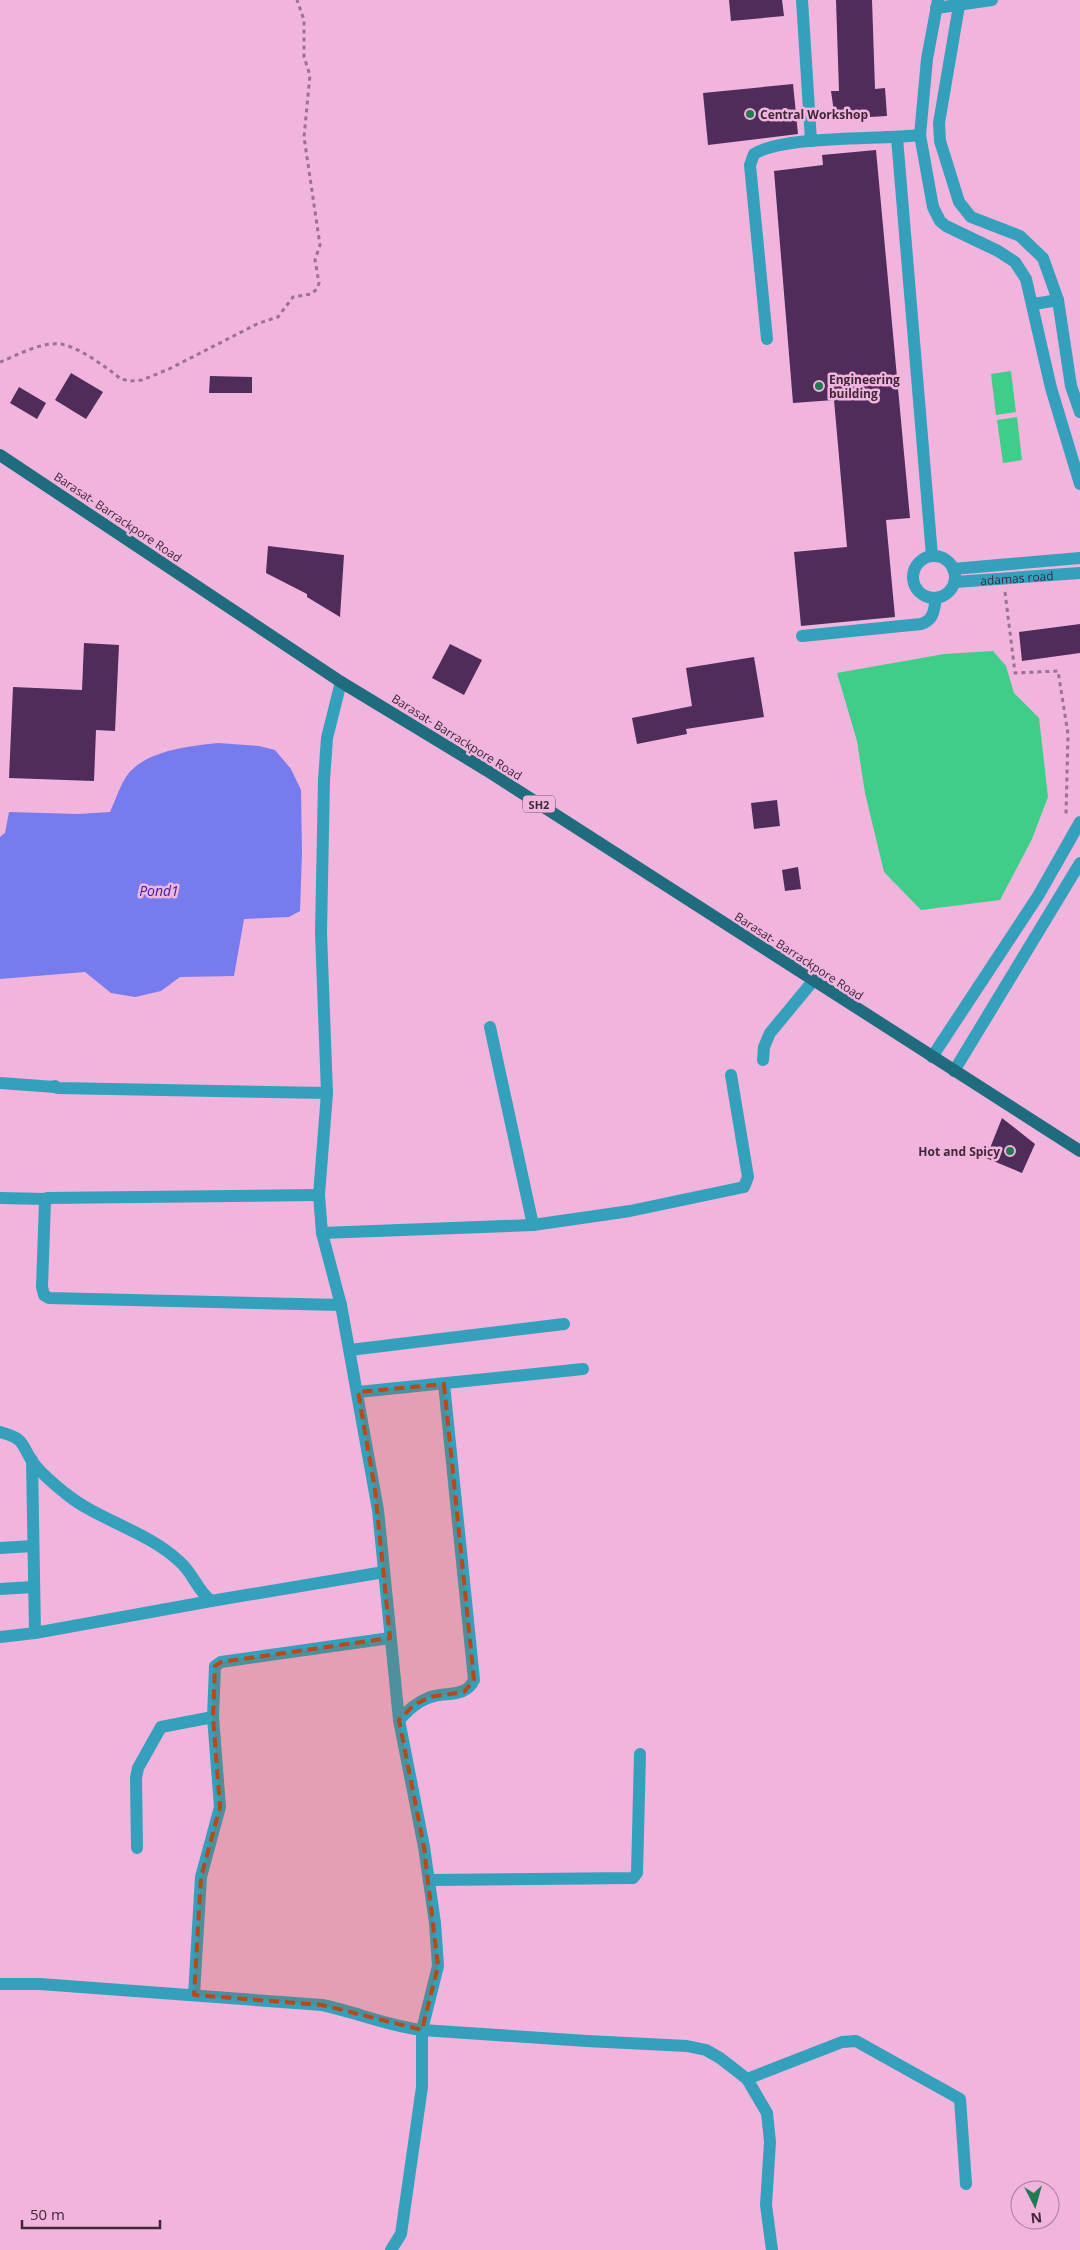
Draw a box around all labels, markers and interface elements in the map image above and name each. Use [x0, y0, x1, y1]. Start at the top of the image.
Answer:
place label: Central Workshop [760, 106, 869, 123]
marker: Central Workshop [744, 108, 756, 120]
place label: Engineering building [829, 371, 900, 402]
marker: Engineering building [813, 380, 825, 392]
street label: Barasat- Barrackpore Road [51, 468, 185, 566]
street label: adamas road [980, 566, 1054, 589]
street label: Barasat- Barrackpore Road [389, 690, 525, 784]
road number: SH2 [523, 796, 555, 812]
water label: Pond1 [139, 881, 179, 900]
street label: Barasat- Barrackpore Road [731, 908, 867, 1004]
place label: Hot and Spicy [918, 1143, 1000, 1160]
marker: Hot and Spicy [1004, 1145, 1016, 1157]
north arrow [1010, 2180, 1060, 2230]
scale bar [22, 2198, 160, 2230]
text: 50 m [30, 2204, 65, 2224]
text: N [1030, 2208, 1043, 2228]

